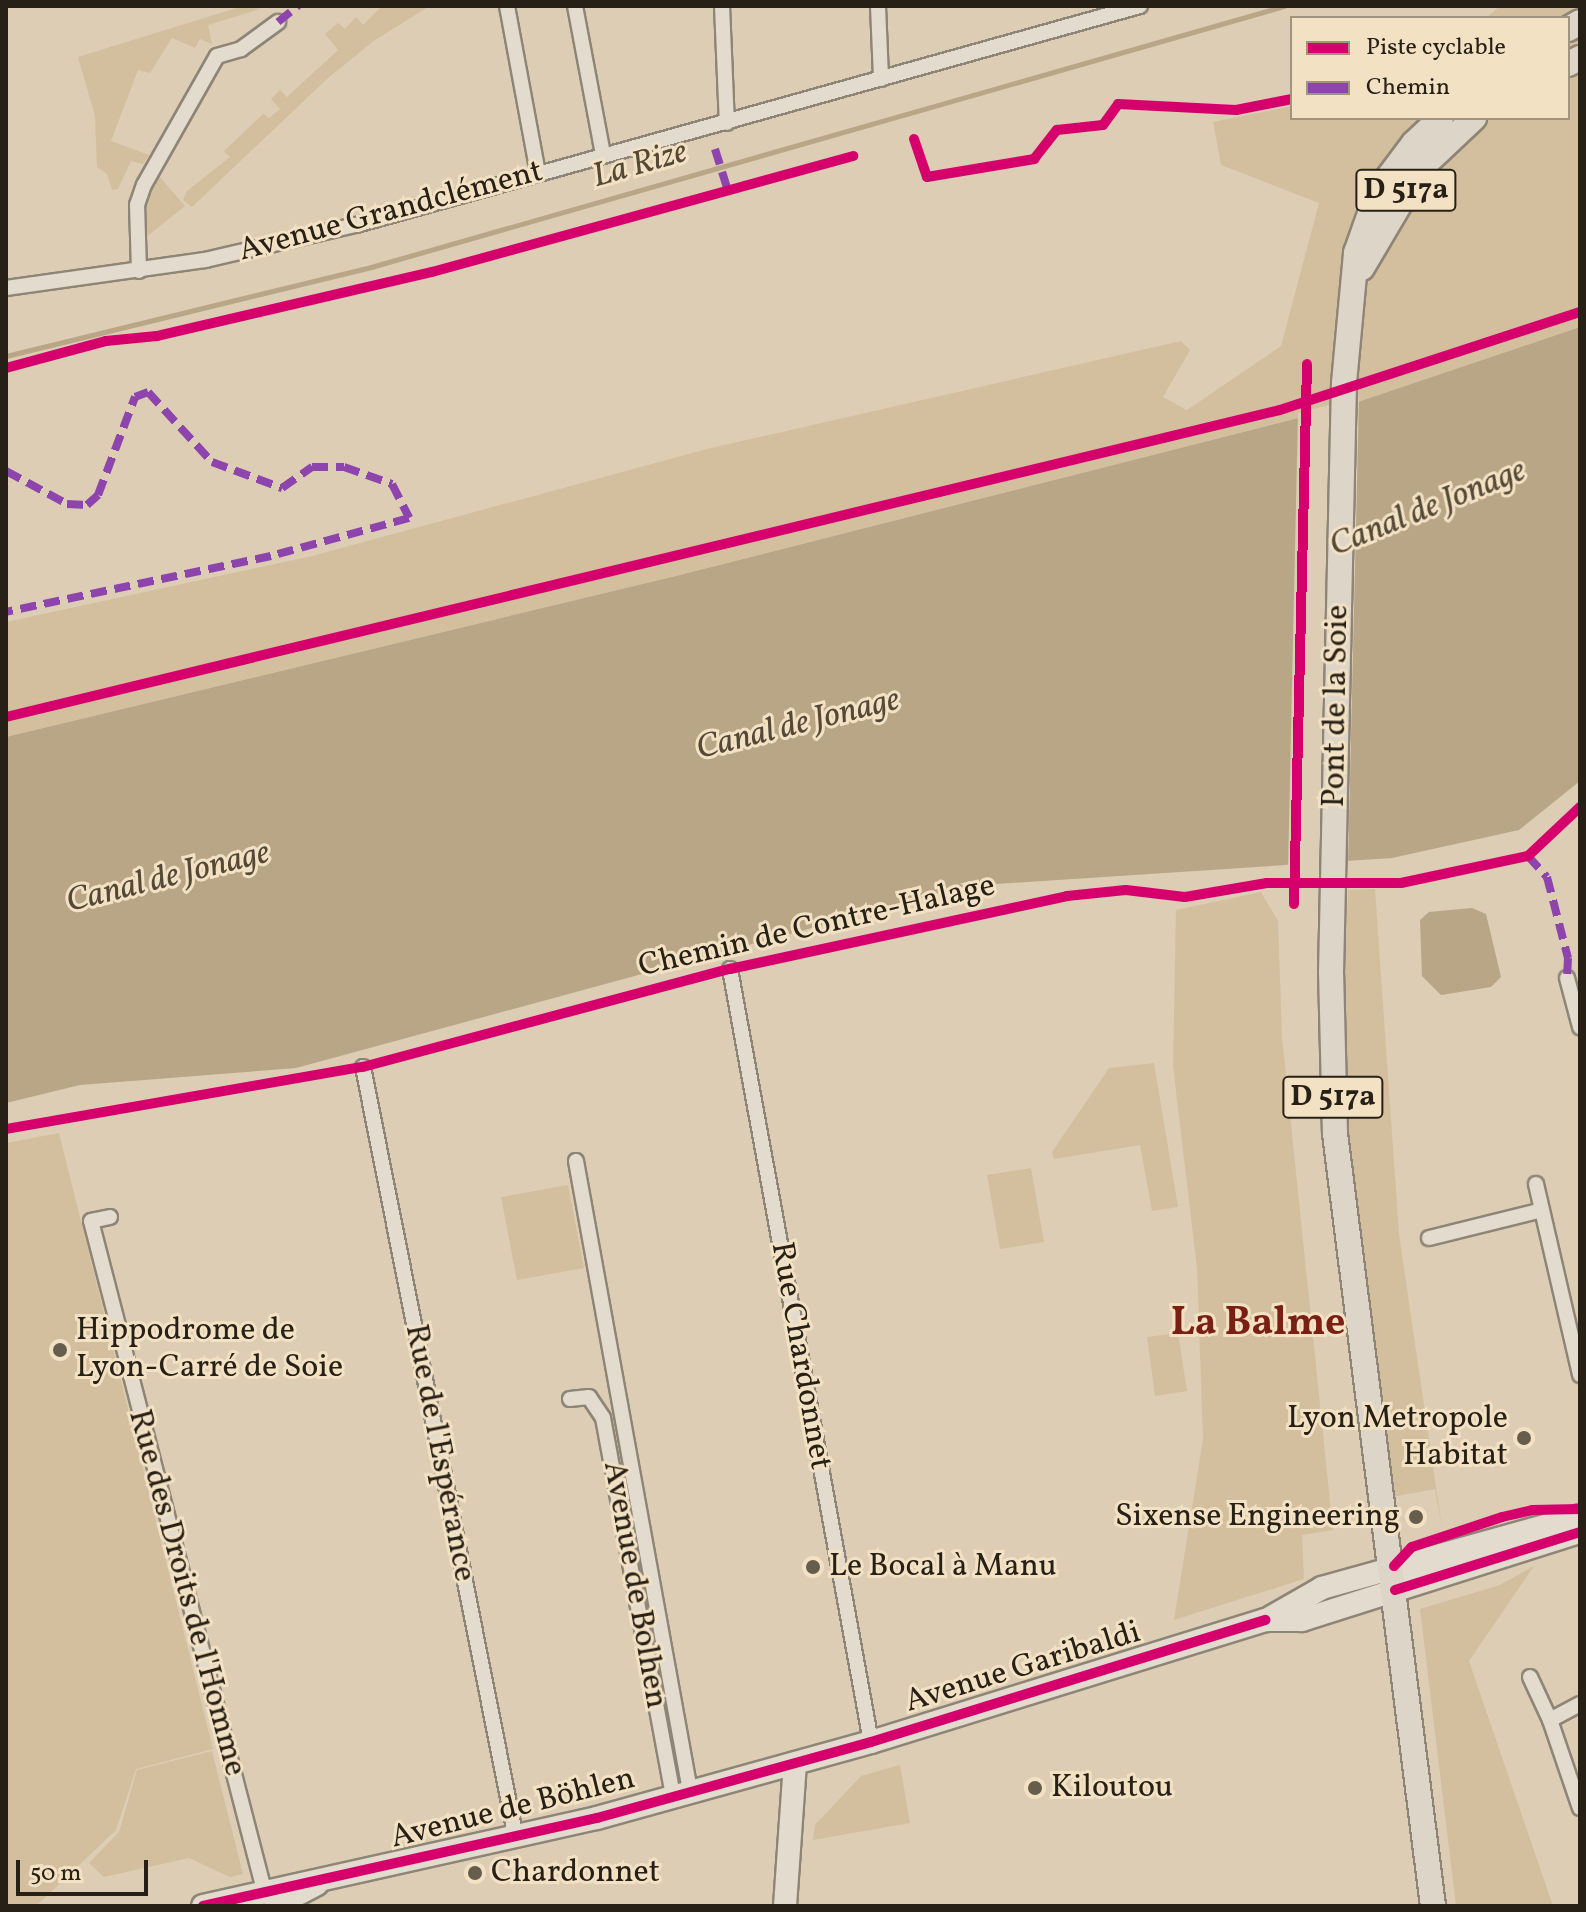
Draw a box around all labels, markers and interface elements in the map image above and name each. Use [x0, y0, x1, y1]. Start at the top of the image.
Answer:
legend [1290, 16, 1570, 120]
text: Piste cyclable [1366, 31, 1506, 65]
text: Chemin [1366, 71, 1450, 105]
water label: La Rize [588, 132, 692, 198]
street label: Avenue Grandclément [235, 153, 547, 271]
road number: D 517a [1354, 164, 1458, 216]
water label: Canal de Jonage [1324, 451, 1532, 567]
street label: Pont de la Soie [1316, 604, 1358, 808]
water label: Canal de Jonage [692, 680, 904, 770]
water label: Canal de Jonage [62, 833, 274, 923]
street label: Chemin de Contre-Halage [635, 867, 999, 987]
road number: D 517a [1281, 1071, 1385, 1123]
street label: Rue Chardonnet [761, 1239, 839, 1473]
district label: La Balme [1171, 1300, 1345, 1348]
place label: Hippodrome de Lyon-Carré de Soie [76, 1313, 343, 1388]
street label: Rue de l'Espérance [395, 1321, 483, 1585]
marker: Hippodrome de Lyon-Carré de Soie [51, 1341, 69, 1359]
place label: Lyon Metropole Habitat [1287, 1401, 1508, 1476]
street label: Rue des Droits de l'Homme [119, 1406, 253, 1780]
marker: Lyon Metropole Habitat [1515, 1429, 1533, 1447]
street label: Avenue de Bolhen [593, 1458, 675, 1712]
place label: Sixense Engineering [1115, 1498, 1400, 1536]
marker: Sixense Engineering [1407, 1508, 1425, 1526]
place label: Le Bocal à Manu [829, 1548, 1057, 1586]
marker: Le Bocal à Manu [804, 1558, 822, 1576]
street label: Avenue Garibaldi [901, 1614, 1145, 1722]
street label: Avenue de Böhlen [387, 1760, 639, 1858]
place label: Kiloutou [1051, 1769, 1173, 1807]
marker: Kiloutou [1026, 1779, 1044, 1797]
scale bar [20, 1844, 152, 1894]
place label: Chardonnet [491, 1854, 660, 1892]
text: 50 m [30, 1857, 82, 1891]
marker: Chardonnet [466, 1864, 484, 1882]

